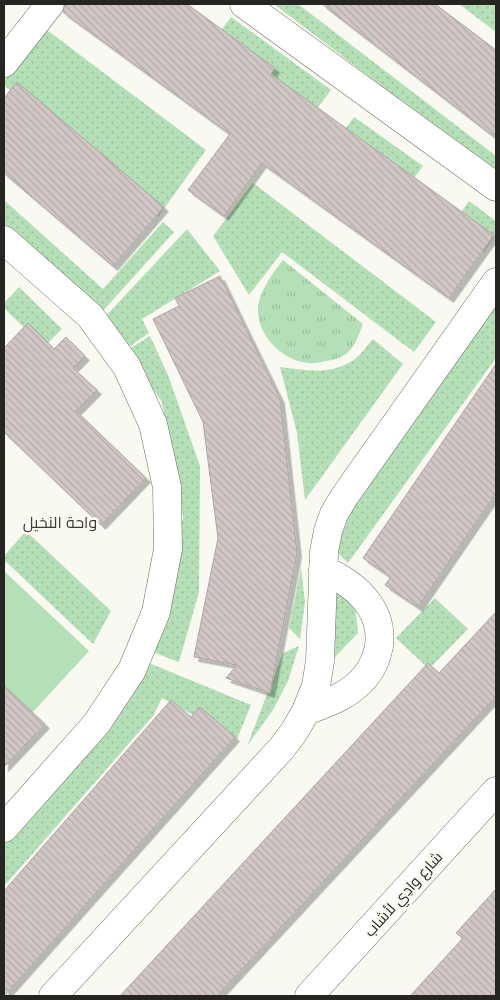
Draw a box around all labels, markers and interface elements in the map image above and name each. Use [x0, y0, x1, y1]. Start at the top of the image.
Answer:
district label: واحة النخيل [23, 513, 97, 533]
street label: شارع وادِي لأشاب [360, 847, 448, 943]

